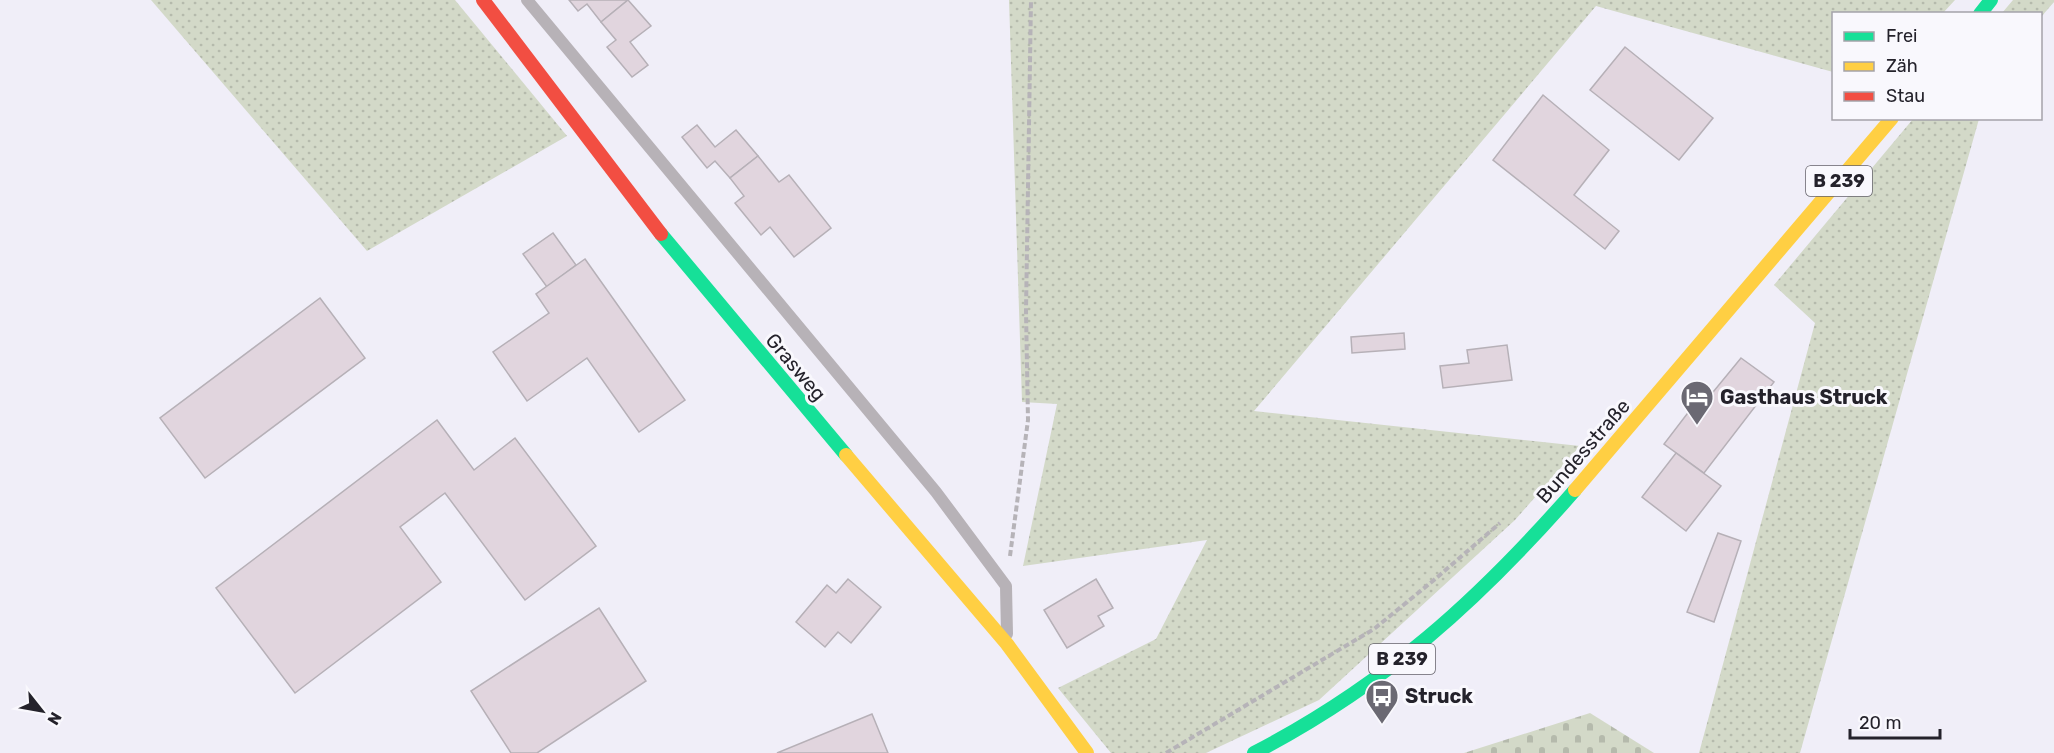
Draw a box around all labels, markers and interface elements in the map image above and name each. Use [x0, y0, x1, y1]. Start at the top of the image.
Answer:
legend [1832, 12, 2042, 120]
text: Frei [1886, 25, 1917, 47]
text: Zäh [1886, 55, 1918, 77]
text: Stau [1886, 85, 1925, 107]
road number: B 239 [1806, 166, 1872, 196]
street label: Grasweg [761, 328, 831, 406]
hotel icon: Gasthaus Struck [1679, 379, 1715, 426]
place label: Gasthaus Struck [1720, 385, 1888, 409]
street label: Bundesstraße [1531, 394, 1635, 508]
road number: B 239 [1369, 644, 1435, 674]
bus stop icon: Struck [1364, 678, 1400, 725]
north arrow [12, 681, 72, 741]
place label: Struck [1405, 684, 1473, 708]
scale bar [1850, 702, 1940, 740]
text: N [43, 709, 66, 728]
text: 20 m [1859, 712, 1901, 734]

